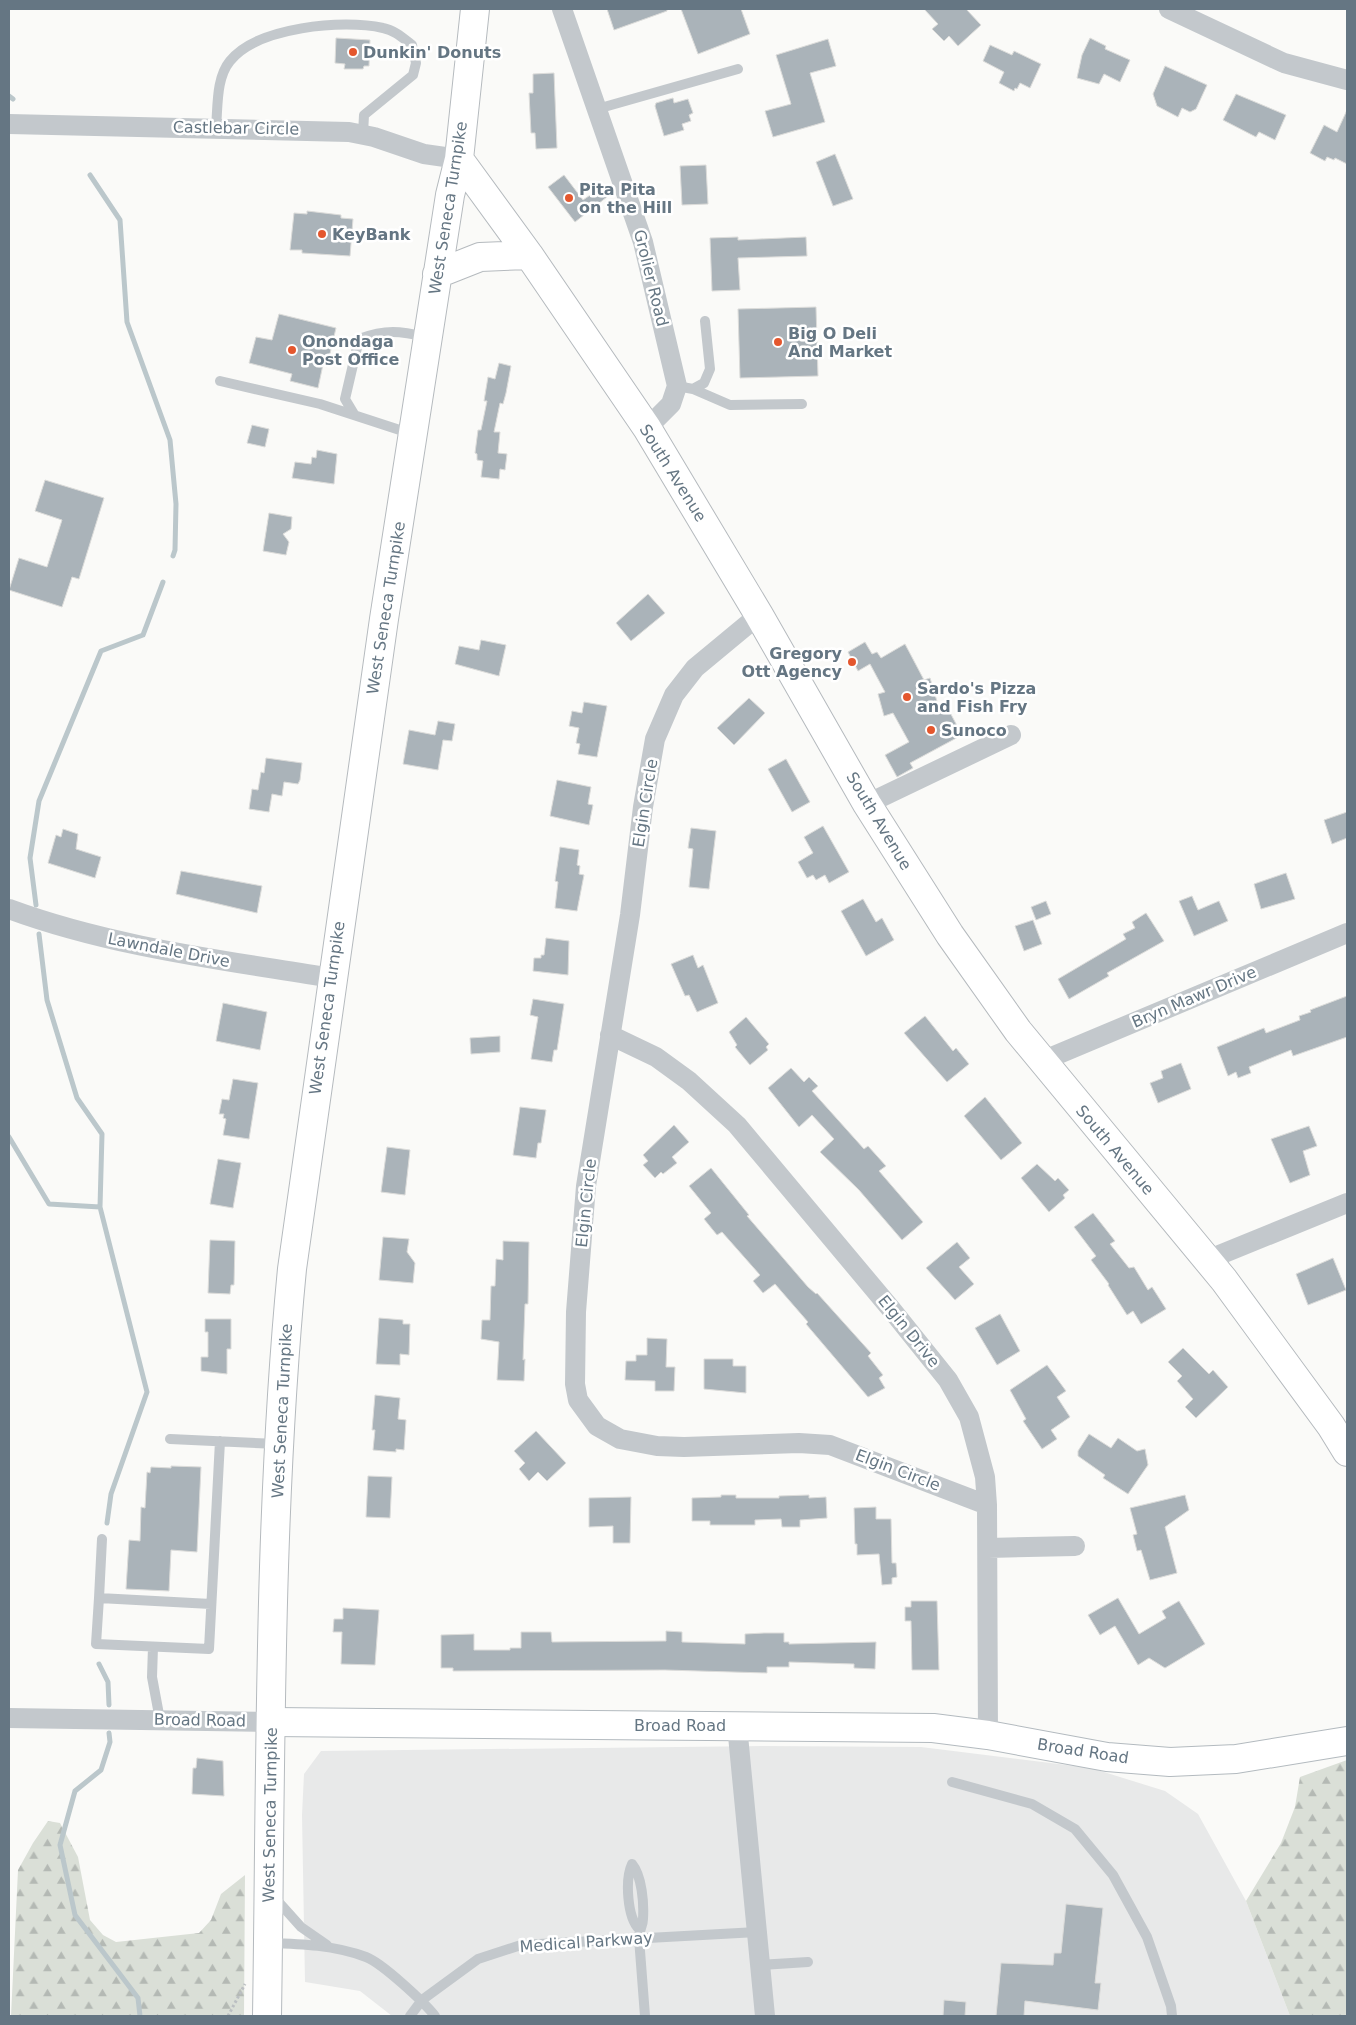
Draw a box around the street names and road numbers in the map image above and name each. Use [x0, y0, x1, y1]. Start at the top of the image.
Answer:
street label: Castlebar Circle [173, 117, 299, 139]
street label: West Seneca Turnpike [425, 120, 471, 296]
street label: Grolier Road [630, 228, 672, 328]
street label: South Avenue [636, 421, 710, 525]
street label: West Seneca Turnpike [363, 520, 409, 696]
street label: Elgin Circle [629, 757, 661, 849]
street label: South Avenue [842, 769, 916, 873]
street label: West Seneca Turnpike [305, 920, 349, 1096]
street label: Lawndale Drive [106, 929, 232, 971]
street label: Bryn Mawr Drive [1129, 962, 1259, 1032]
street label: South Avenue [1072, 1101, 1158, 1199]
street label: Elgin Circle [572, 1158, 600, 1248]
street label: Elgin Drive [874, 1291, 944, 1371]
street label: West Seneca Turnpike [268, 1323, 296, 1499]
street label: Elgin Circle [853, 1445, 943, 1495]
street label: Broad Road [154, 1710, 246, 1730]
street label: Broad Road [634, 1716, 726, 1735]
street label: West Seneca Turnpike [259, 1727, 281, 1903]
street label: Broad Road [1036, 1734, 1130, 1768]
street label: Medical Parkway [519, 1928, 653, 1956]

